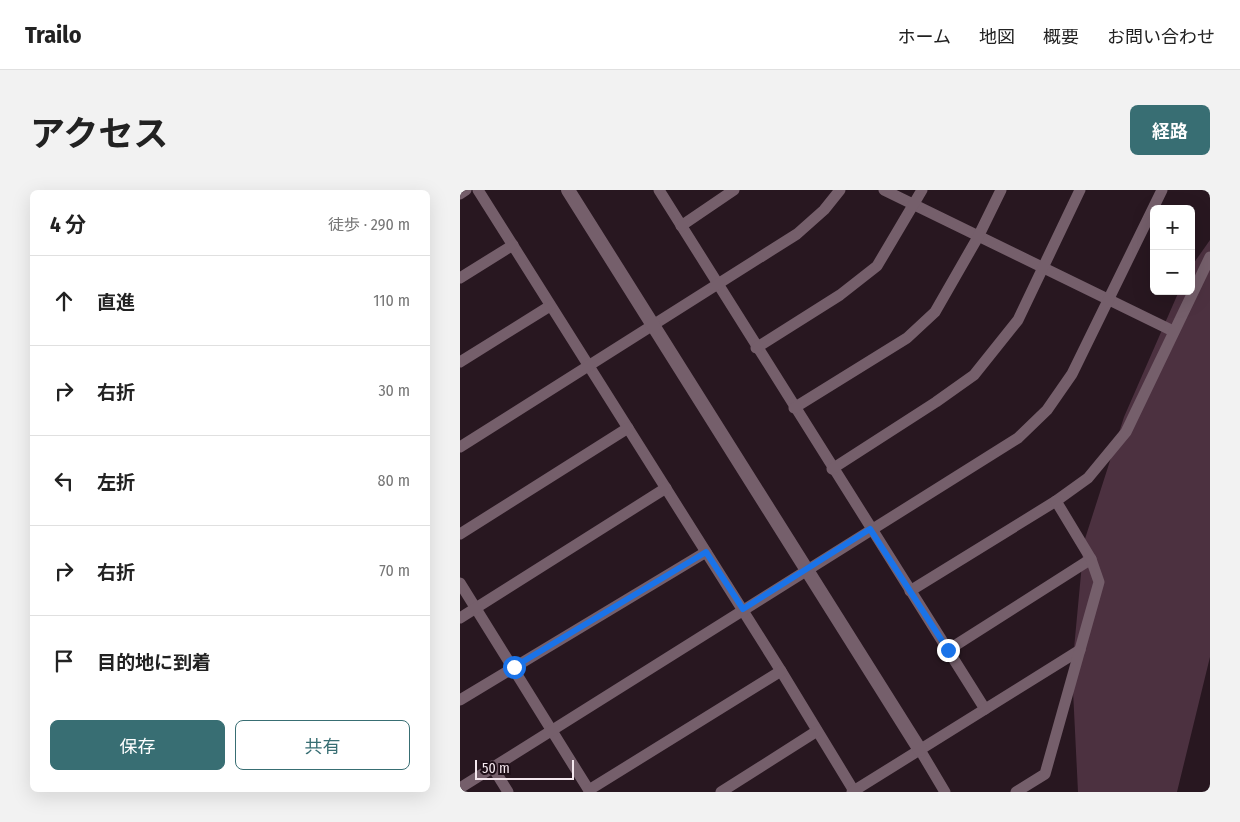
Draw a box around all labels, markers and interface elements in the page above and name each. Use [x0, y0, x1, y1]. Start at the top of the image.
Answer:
text: Trailo [25, 21, 82, 49]
text: ホーム [898, 26, 951, 48]
text: 地図 [979, 26, 1015, 48]
text: 概要 [1043, 26, 1079, 48]
text: お問い合わせ [1107, 26, 1215, 48]
button: 経路 [1130, 105, 1210, 155]
text: アクセス [30, 113, 168, 155]
map controls [1150, 205, 1195, 295]
button: + [1150, 205, 1195, 250]
text: 4 分 [50, 212, 86, 238]
text: 徒歩 · 290 m [328, 215, 410, 234]
button: − [1150, 250, 1195, 295]
icon: ahead [50, 287, 78, 315]
text: 直進 [97, 291, 135, 314]
text: 110 m [373, 291, 410, 310]
icon: right [50, 377, 78, 405]
text: 右折 [97, 381, 135, 404]
text: 30 m [378, 381, 410, 400]
icon: left [50, 467, 78, 495]
text: 左折 [97, 471, 135, 494]
text: 80 m [378, 471, 410, 490]
icon: right [50, 557, 78, 585]
text: 右折 [97, 561, 135, 584]
text: 70 m [379, 561, 410, 580]
route end [937, 639, 960, 662]
icon: arrive [50, 647, 78, 675]
text: 目的地に到着 [97, 651, 211, 674]
route start [503, 656, 526, 679]
button: 保存 [50, 720, 225, 770]
button: 共有 [235, 720, 410, 770]
scale bar [475, 757, 574, 780]
text: 50 m [482, 760, 510, 777]

